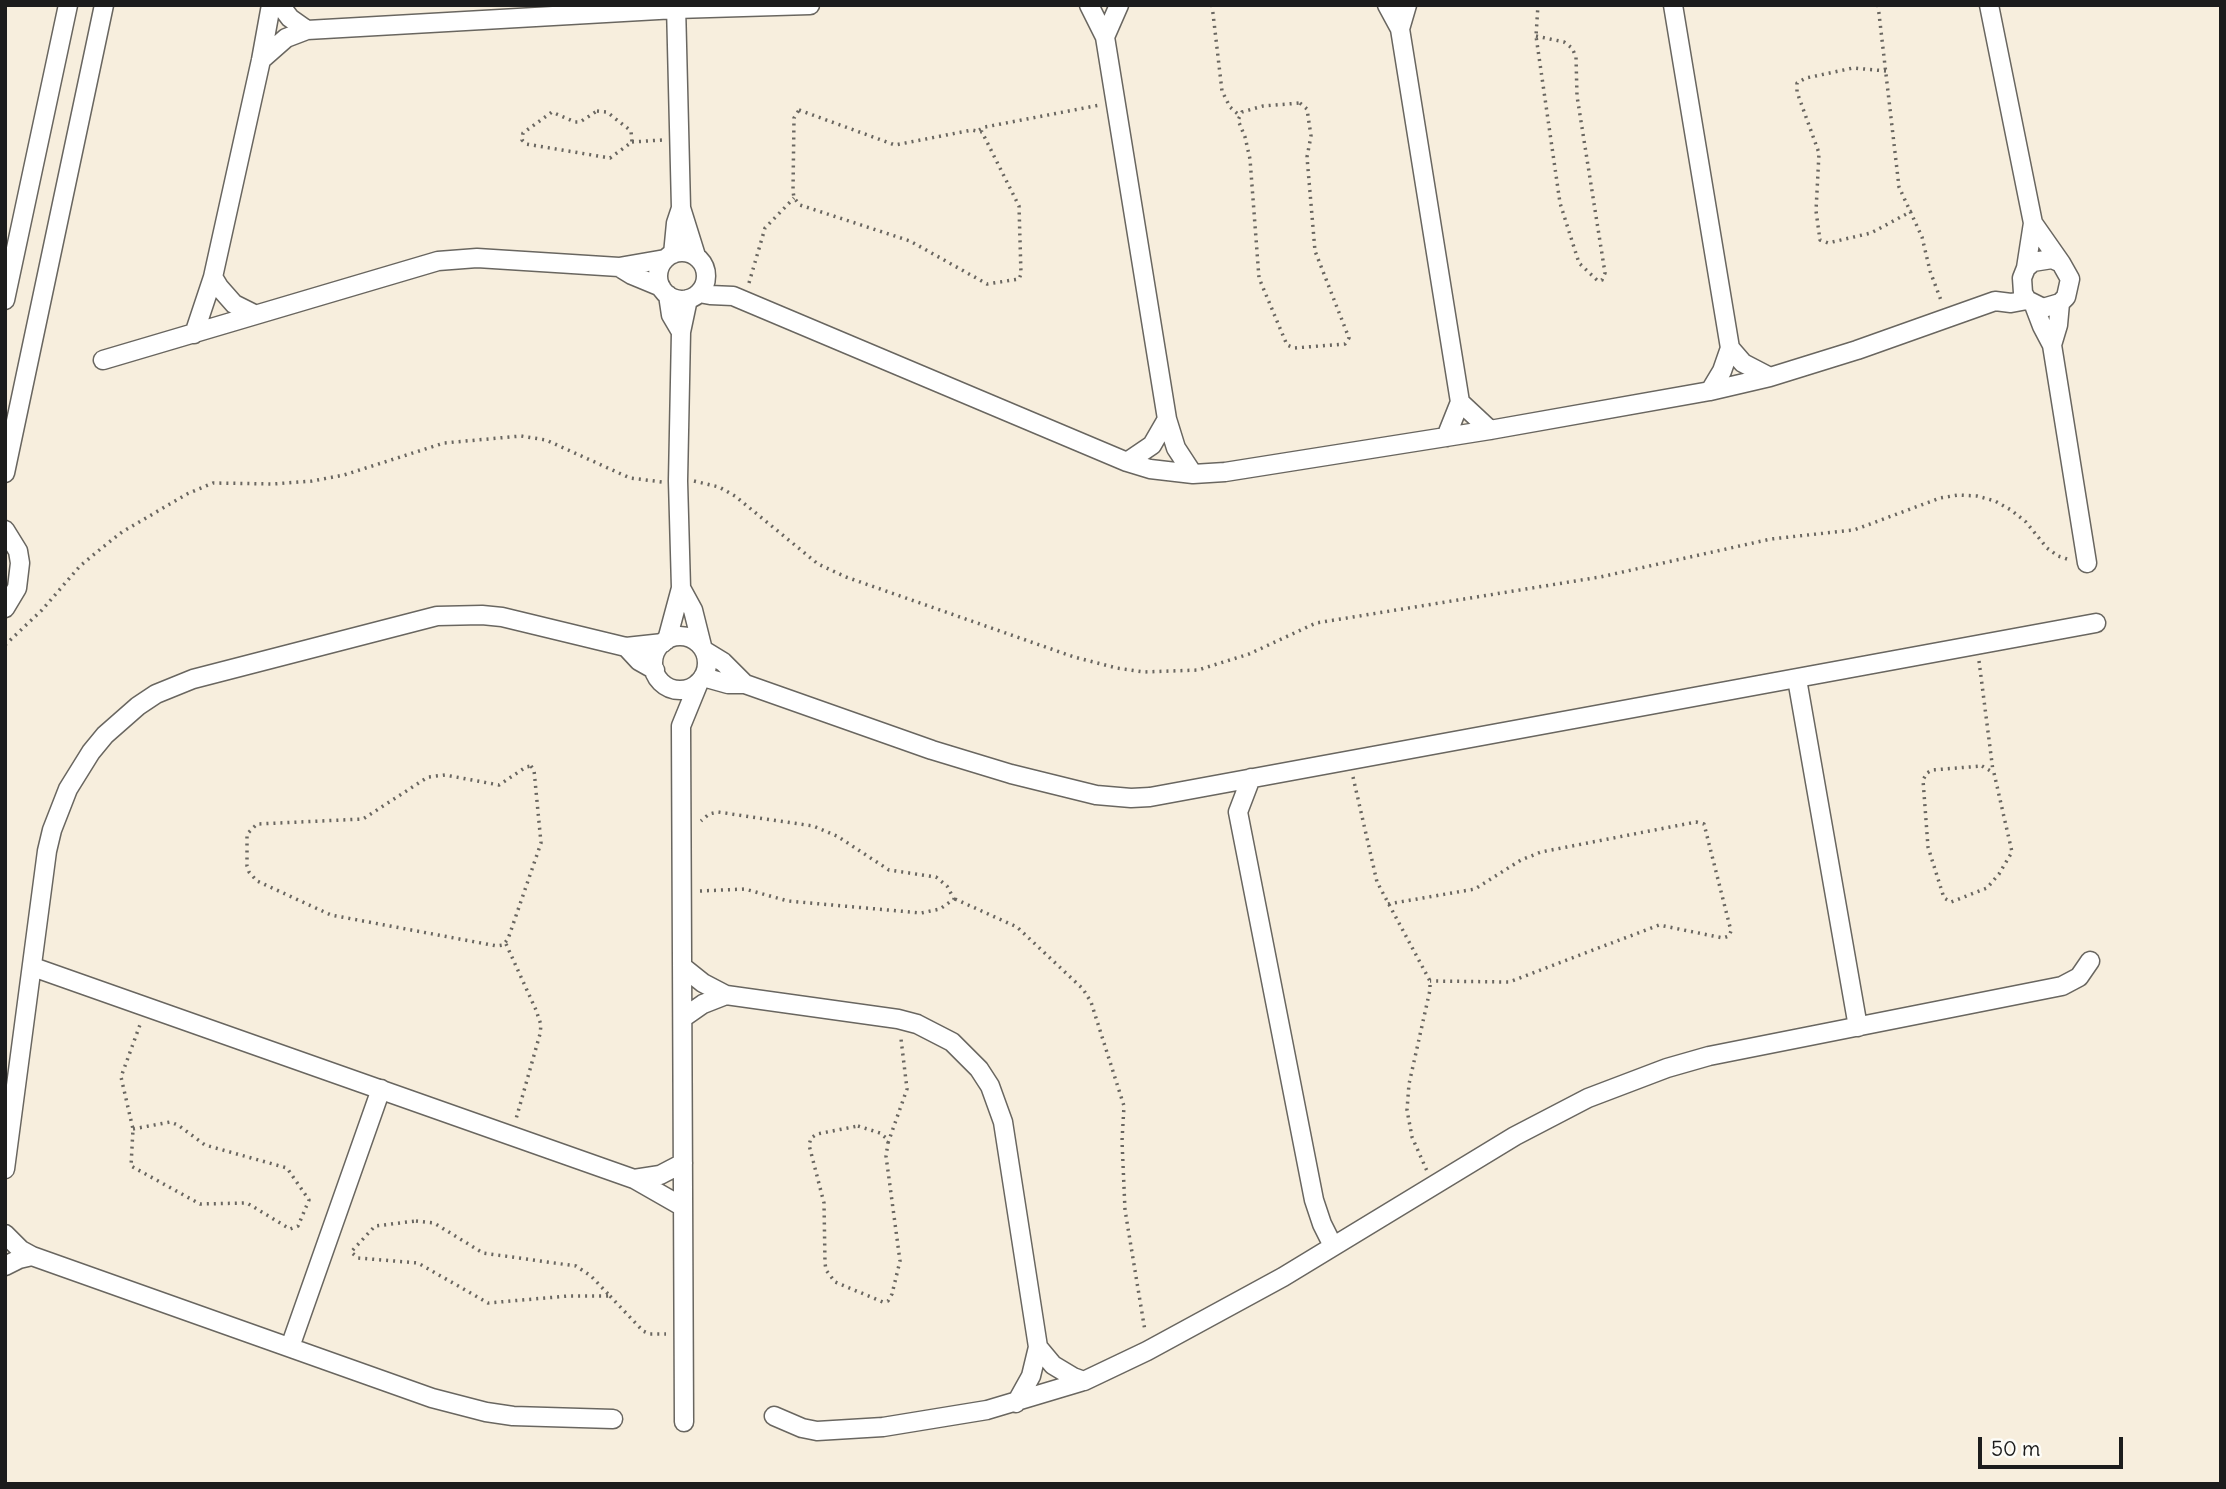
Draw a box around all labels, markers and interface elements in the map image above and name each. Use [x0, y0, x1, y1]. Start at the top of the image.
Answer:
scale bar [1981, 1422, 2126, 1466]
text: 50 m [1991, 1435, 2040, 1462]

